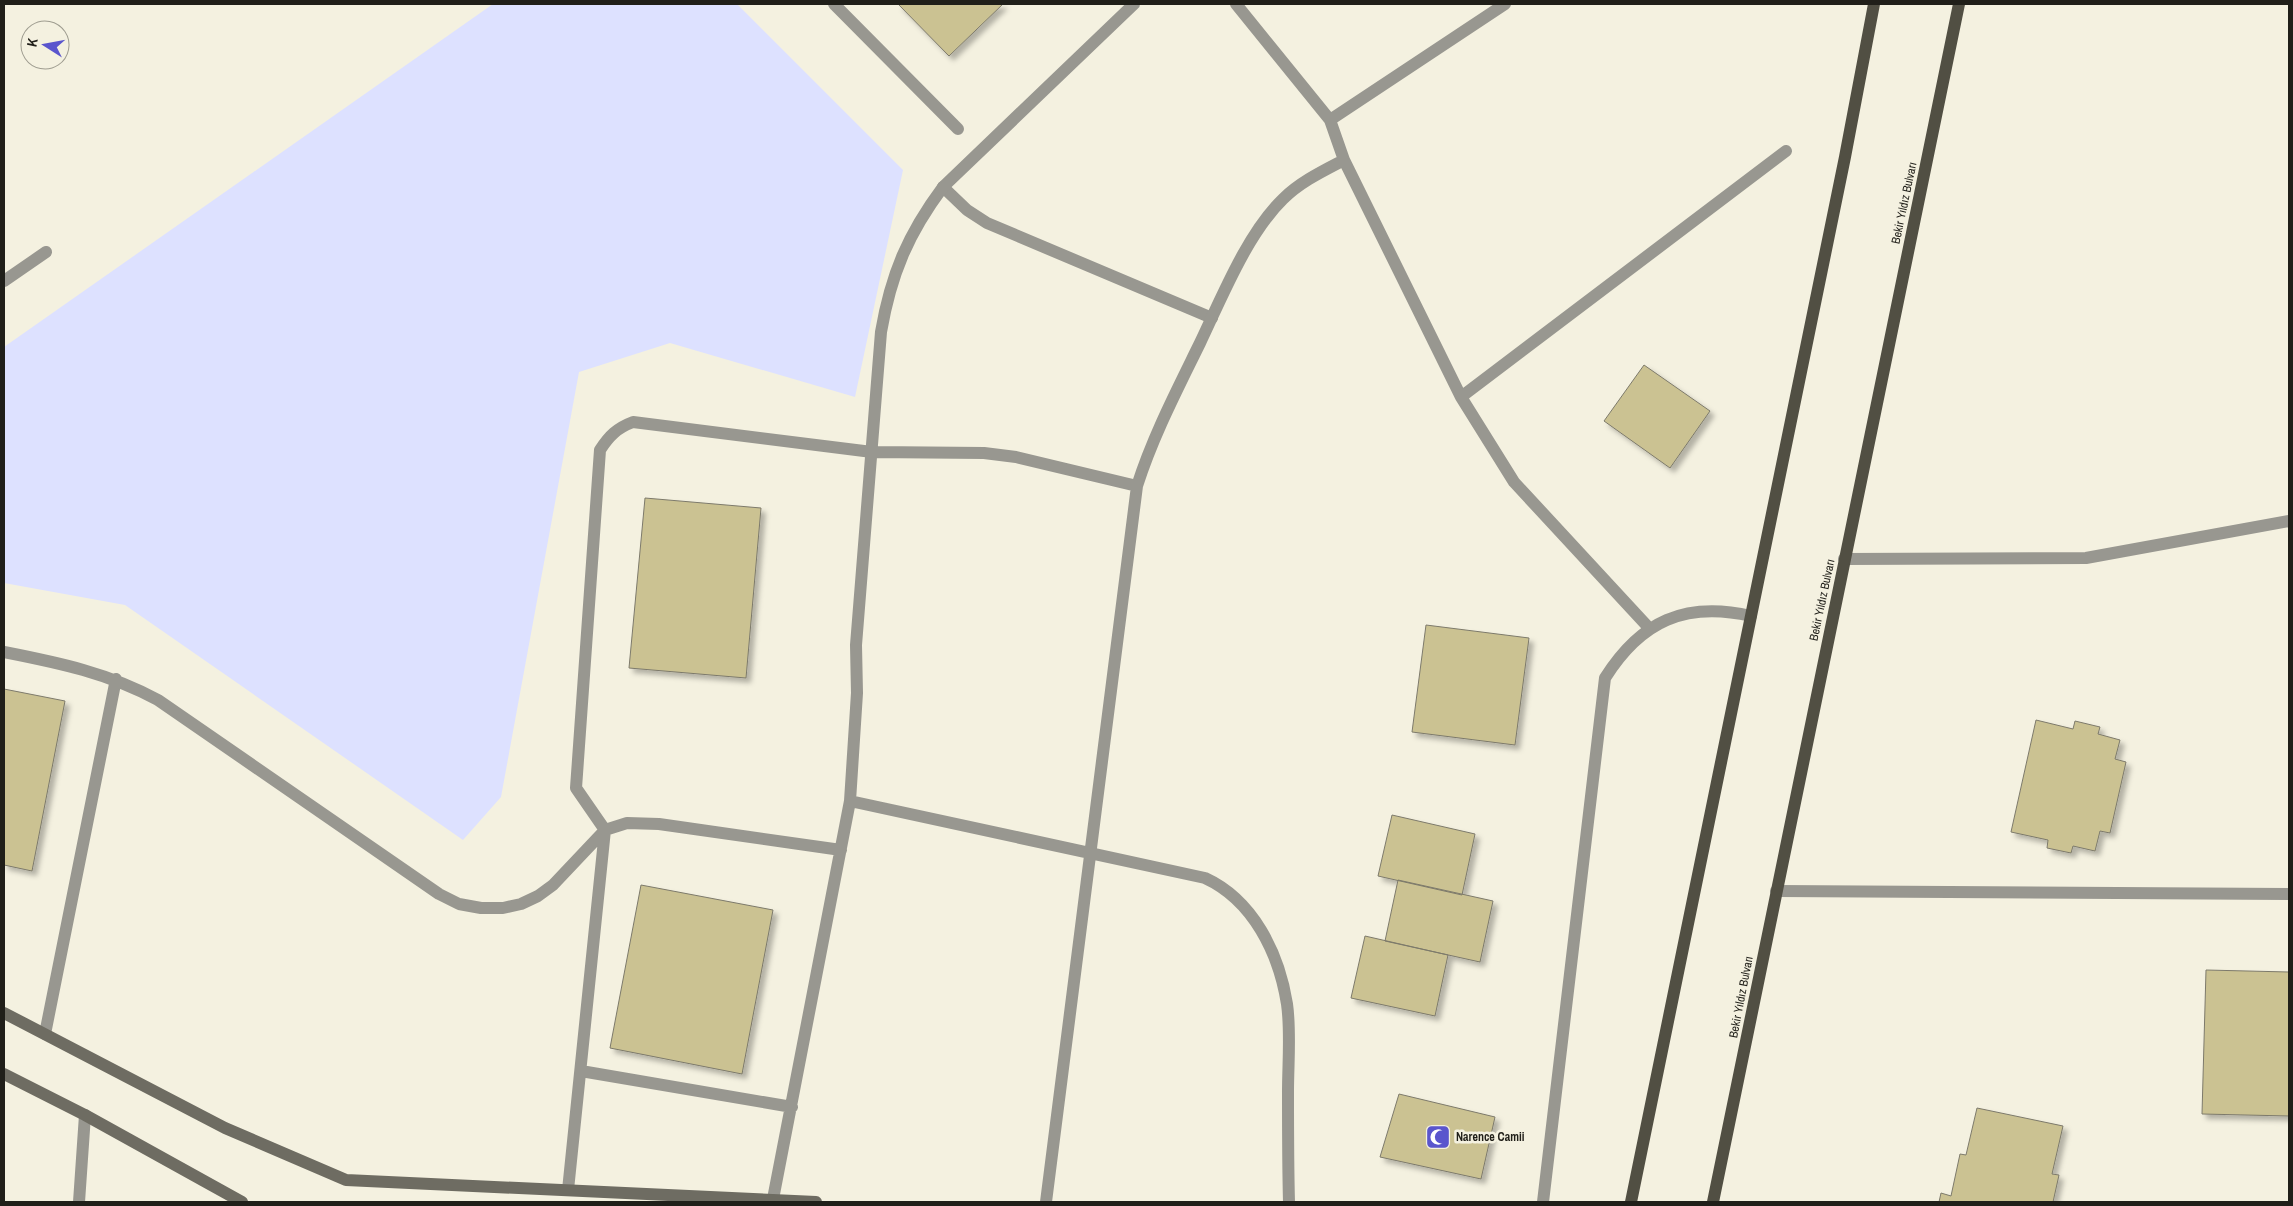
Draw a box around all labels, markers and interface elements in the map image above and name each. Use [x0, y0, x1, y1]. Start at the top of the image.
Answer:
north arrow [20, 20, 70, 70]
text: K [23, 36, 42, 48]
street label: Bekir Yıldız Bulvarı [1888, 161, 1920, 245]
street label: Bekir Yıldız Bulvarı [1806, 558, 1838, 642]
street label: Bekir Yıldız Bulvarı [1725, 955, 1757, 1039]
mosque icon: Narence Camii [1425, 1124, 1451, 1150]
place label: Narence Camii [1456, 1129, 1525, 1145]

